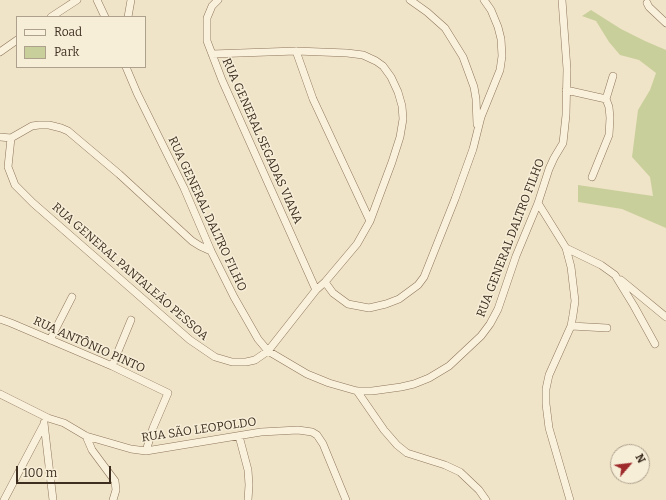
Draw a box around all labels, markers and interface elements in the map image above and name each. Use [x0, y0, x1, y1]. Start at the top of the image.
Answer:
legend [16, 16, 146, 68]
text: Road [54, 25, 82, 39]
text: Park [54, 45, 79, 59]
street label: RUA GENERAL SEGADAS VIANA [219, 56, 305, 226]
street label: RUA GENERAL DALTRO FILHO [165, 134, 249, 294]
street label: RUA GENERAL DALTRO FILHO [474, 157, 548, 319]
street label: RUA GENERAL PANTALEÃO PESSOA [49, 200, 211, 344]
street label: RUA ANTÔNIO PINTO [31, 314, 147, 376]
street label: RUA SÃO LEOPOLDO [140, 415, 258, 445]
north arrow [610, 444, 650, 484]
text: N [632, 452, 648, 465]
scale bar [18, 458, 113, 484]
text: 100 m [23, 466, 57, 480]

